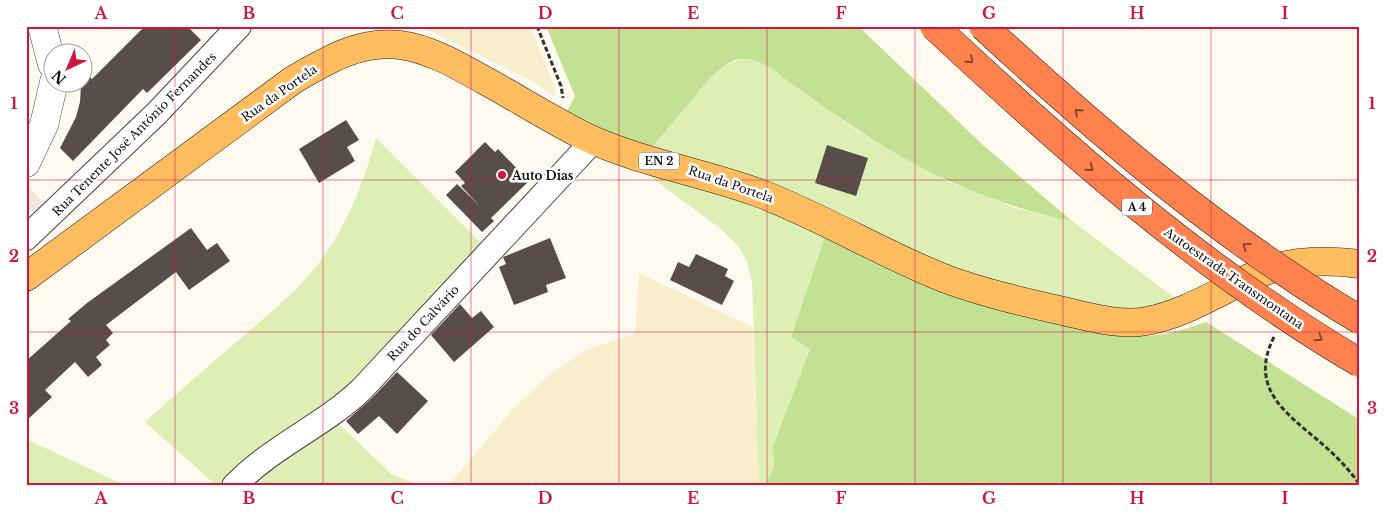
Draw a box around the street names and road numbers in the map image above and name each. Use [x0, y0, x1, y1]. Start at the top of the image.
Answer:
street label: Rua Tenente José António Fernandes [49, 49, 219, 219]
street label: Rua da Portela [238, 61, 320, 125]
road number: EN 2 [639, 153, 679, 170]
street label: Rua da Portela [687, 162, 776, 206]
road number: A 4 [1122, 198, 1152, 216]
street label: Autoestrada Transmontana [1161, 224, 1307, 332]
street label: Rua do Calvário [384, 282, 462, 364]

